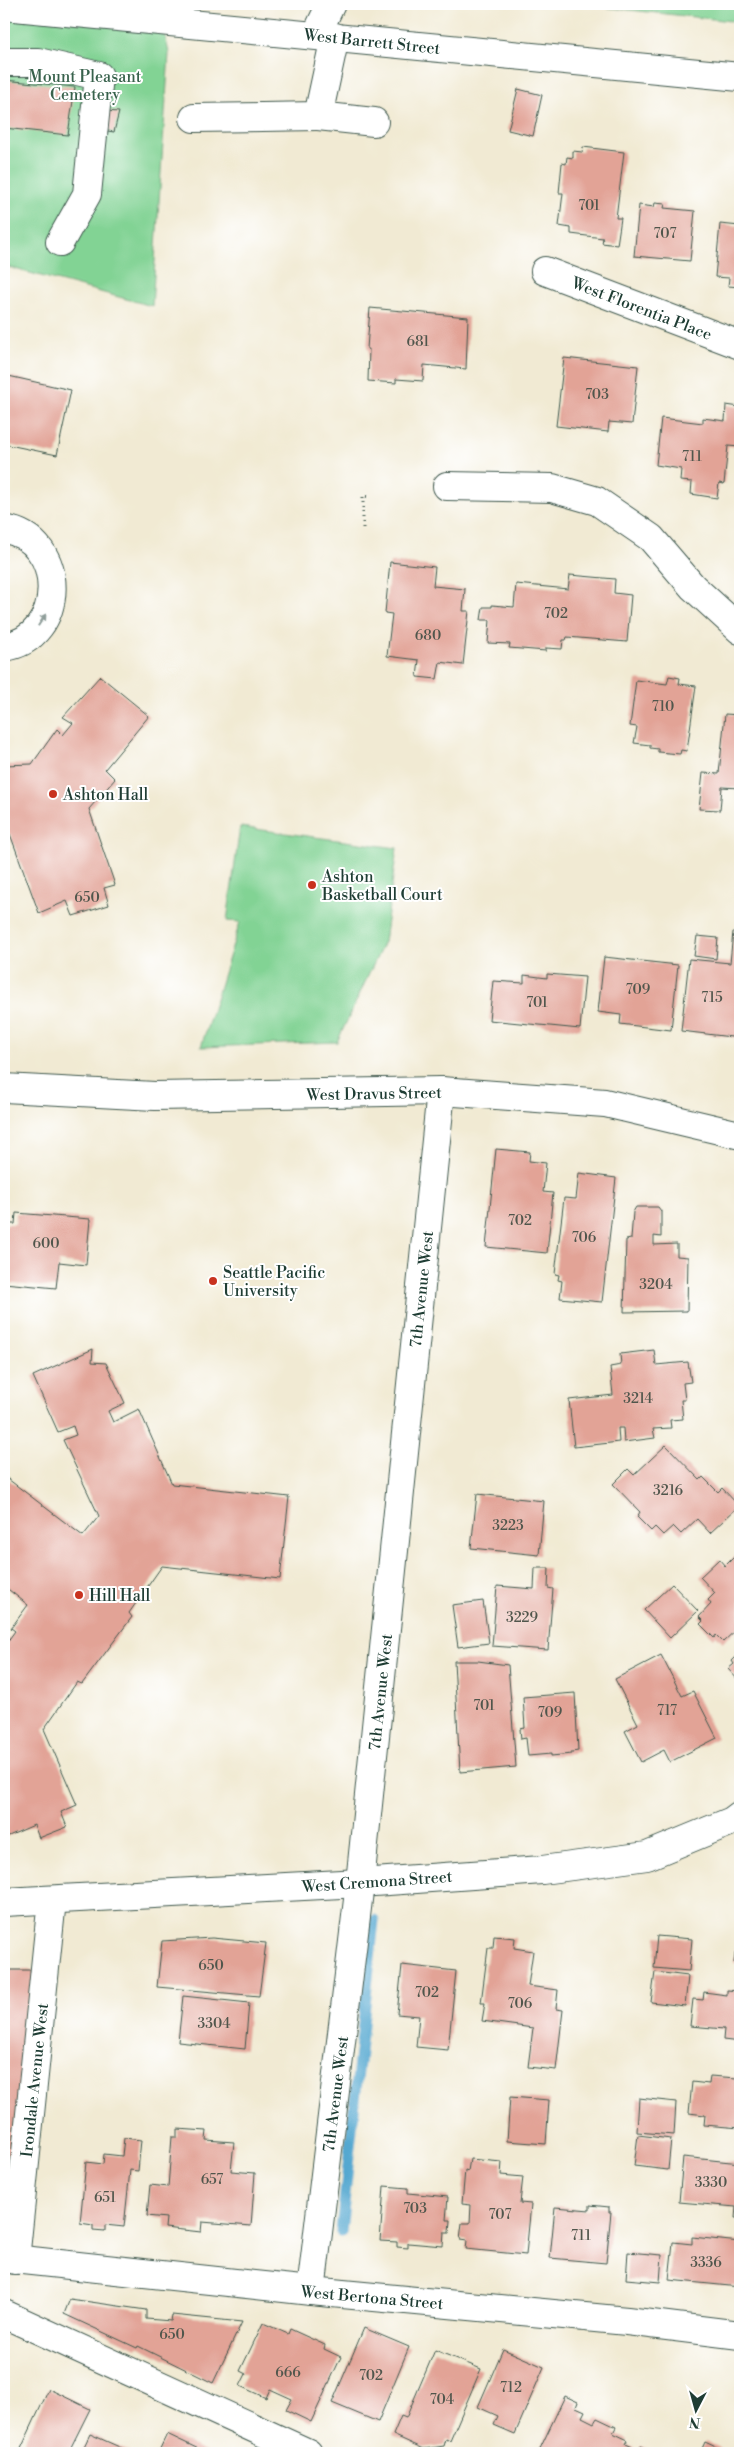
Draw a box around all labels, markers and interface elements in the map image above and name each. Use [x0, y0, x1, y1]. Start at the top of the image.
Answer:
street label: West Barrett Street [302, 25, 441, 59]
park label: Mount Pleasant Cemetery [29, 67, 142, 105]
house number: 701 [578, 197, 600, 215]
house number: 707 [654, 225, 676, 243]
street label: West Florentia Place [568, 273, 715, 345]
house number: 681 [407, 333, 429, 351]
house number: 703 [585, 386, 609, 404]
house number: 711 [682, 448, 702, 466]
house number: 702 [544, 605, 568, 623]
one-way arrow [37, 613, 46, 626]
house number: 680 [415, 627, 441, 645]
house number: 710 [652, 698, 674, 716]
place label: Ashton Hall [62, 785, 148, 805]
marker: Ashton Hall [47, 788, 59, 800]
place label: Ashton Basketball Court [321, 867, 443, 905]
marker: Ashton Basketball Court [306, 879, 318, 891]
house number: 650 [74, 889, 100, 907]
house number: 709 [626, 981, 650, 999]
house number: 715 [701, 989, 723, 1007]
house number: 701 [526, 994, 548, 1012]
street label: West Dravus Street [305, 1083, 442, 1105]
house number: 702 [508, 1212, 532, 1230]
street label: 7th Avenue West [406, 1229, 438, 1348]
house number: 706 [572, 1229, 597, 1247]
house number: 600 [32, 1235, 60, 1253]
place label: Seattle Pacific University [223, 1263, 325, 1301]
marker: Seattle Pacific University [207, 1275, 219, 1287]
house number: 3204 [639, 1276, 673, 1294]
house number: 3214 [623, 1390, 653, 1408]
house number: 3216 [653, 1482, 683, 1500]
house number: 3223 [492, 1517, 524, 1535]
place label: Hill Hall [89, 1586, 151, 1606]
marker: Hill Hall [73, 1589, 85, 1601]
house number: 3229 [506, 1609, 538, 1627]
street label: 7th Avenue West [365, 1632, 397, 1751]
house number: 701 [473, 1697, 495, 1715]
house number: 717 [657, 1702, 677, 1720]
house number: 709 [538, 1704, 562, 1722]
street label: West Cremona Street [300, 1867, 453, 1897]
house number: 650 [198, 1957, 224, 1975]
house number: 702 [415, 1984, 439, 2002]
house number: 706 [508, 1995, 533, 2013]
street label: Irondale Avenue West [17, 2002, 53, 2158]
house number: 3304 [197, 2015, 231, 2033]
street label: 7th Avenue West [319, 2034, 353, 2153]
house number: 657 [201, 2171, 223, 2189]
house number: 3330 [695, 2174, 727, 2192]
house number: 651 [94, 2189, 116, 2207]
house number: 703 [403, 2200, 427, 2218]
house number: 707 [489, 2206, 511, 2224]
house number: 711 [571, 2227, 591, 2245]
house number: 3336 [690, 2254, 722, 2272]
street label: West Bertona Street [299, 2282, 444, 2314]
house number: 650 [159, 2326, 185, 2344]
house number: 666 [275, 2364, 301, 2382]
house number: 702 [359, 2367, 383, 2385]
house number: 712 [500, 2379, 522, 2397]
north arrow [672, 2384, 722, 2434]
house number: 704 [430, 2391, 454, 2409]
text: N [688, 2412, 701, 2431]

